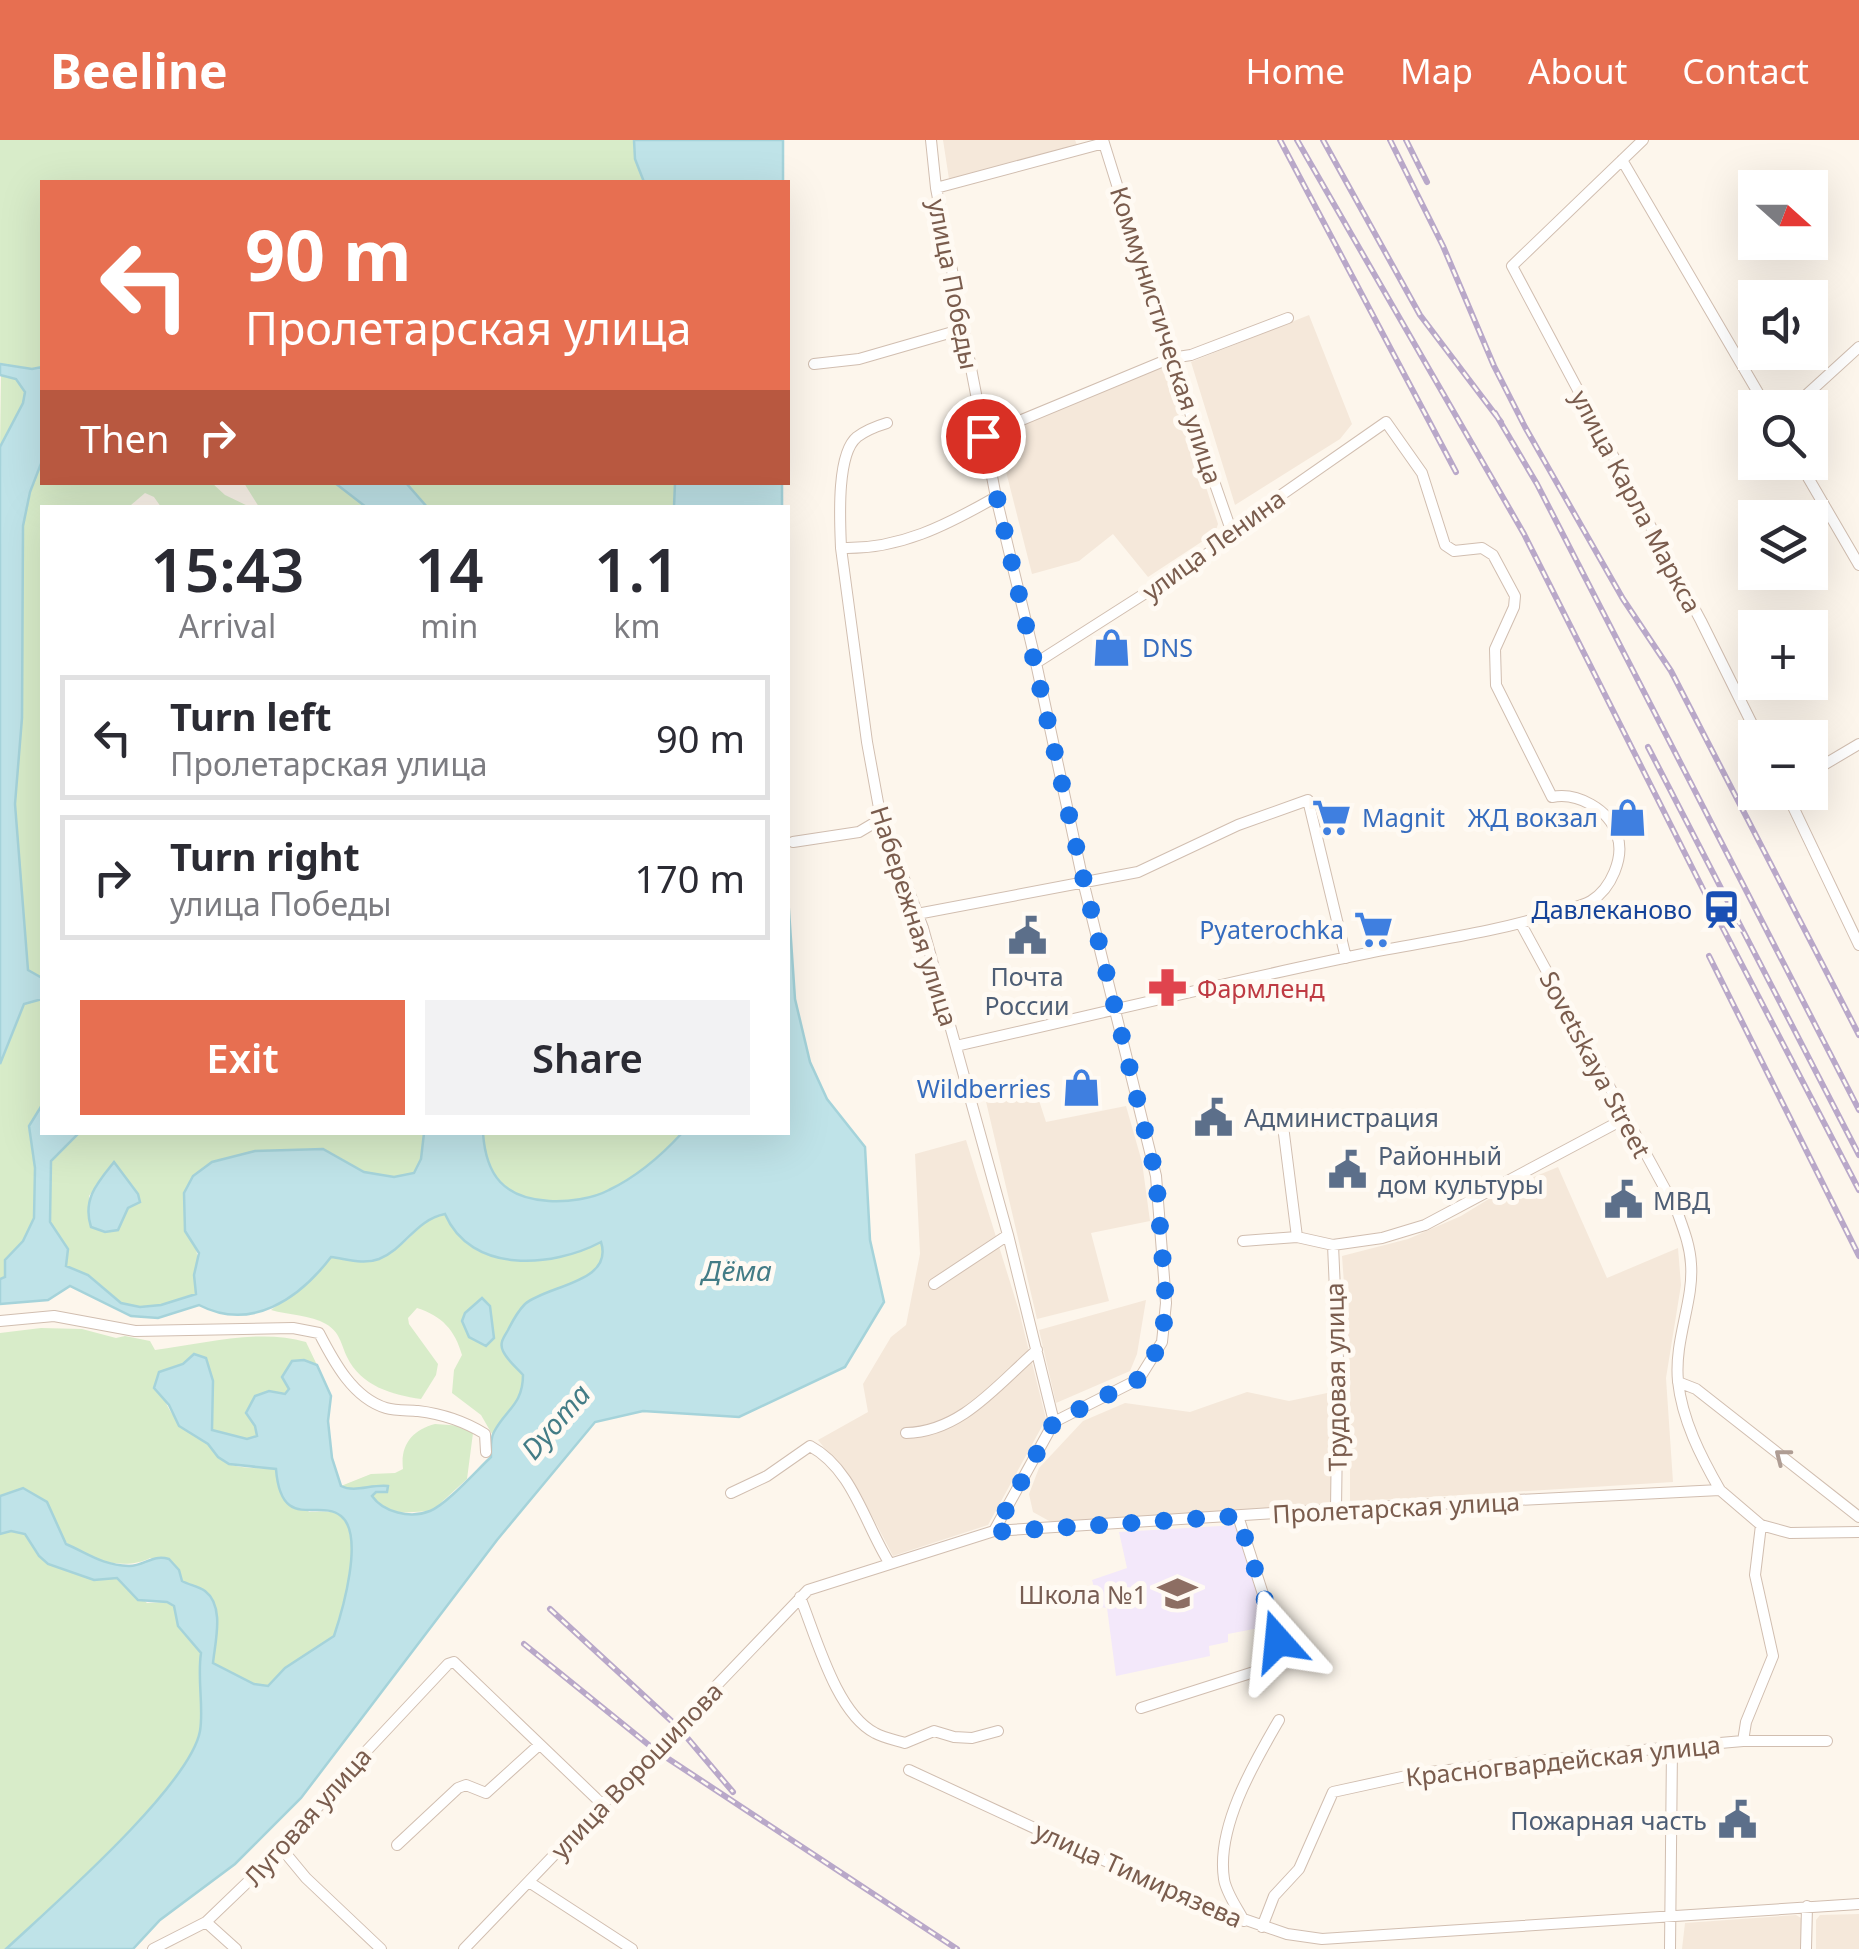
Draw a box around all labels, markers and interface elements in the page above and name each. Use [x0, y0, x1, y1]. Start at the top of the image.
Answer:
text: Beeline [50, 38, 228, 103]
text: Home [1246, 47, 1345, 94]
text: Map [1400, 47, 1473, 94]
text: About [1528, 47, 1627, 94]
text: Contact [1682, 47, 1809, 94]
north arrow [1738, 170, 1828, 260]
map controls [1738, 170, 1828, 810]
street label: Коммунистическая улица [1103, 182, 1231, 488]
street label: улица Победы [921, 196, 987, 372]
text: 90 m [245, 206, 412, 302]
icon: left [80, 220, 210, 350]
button: sound [1738, 280, 1828, 370]
text: Пролетарская улица [245, 297, 692, 358]
street label: улица Карла Маркса [1564, 384, 1710, 618]
button: search [1738, 390, 1828, 480]
pin [941, 394, 1026, 479]
icon: arrive [956, 409, 1011, 464]
icon: right [190, 410, 245, 465]
text: Then [80, 412, 170, 464]
street label: улица Ленина [1135, 481, 1291, 607]
button: layers [1738, 500, 1828, 590]
text: 15:43 [151, 528, 304, 610]
text: 14 [415, 528, 484, 610]
text: 1.1 [594, 528, 679, 610]
text: Arrival [179, 604, 276, 647]
text: min [420, 604, 478, 647]
text: km [613, 604, 660, 647]
button: + [1738, 610, 1828, 700]
shop icon: DNS [1091, 626, 1133, 668]
place label: DNS [1142, 630, 1193, 664]
text: Turn left [170, 690, 332, 742]
icon: left [85, 710, 140, 765]
text: 90 m [656, 712, 745, 764]
button: − [1738, 720, 1828, 810]
text: Пролетарская улица [170, 742, 488, 785]
supermarket icon: Magnit [1311, 796, 1353, 838]
shop icon: ЖД вокзал [1607, 796, 1649, 838]
place label: Magnit [1362, 800, 1445, 834]
place label: ЖД вокзал [1468, 800, 1598, 834]
street label: Набережная улица [863, 802, 967, 1030]
text: Turn right [170, 830, 360, 882]
icon: right [85, 850, 140, 905]
text: 170 m [634, 852, 745, 904]
text: улица Победы [170, 882, 392, 925]
station icon: Давлеканово [1701, 888, 1743, 930]
place label: Давлеканово [1531, 892, 1692, 926]
supermarket icon: Pyaterochka [1353, 908, 1395, 950]
place label: Pyaterochka [1199, 912, 1344, 946]
public building icon: Почта России [1006, 914, 1048, 956]
place label: Почта России [984, 959, 1070, 1022]
street label: Sovetskaya Street [1532, 965, 1660, 1163]
pharmacy icon: Фармленд [1146, 967, 1188, 1009]
place label: Фармленд [1197, 971, 1325, 1005]
button: Exit [80, 1000, 405, 1115]
button: Share [425, 1000, 750, 1115]
shop icon: Wildberries [1060, 1067, 1102, 1109]
place label: Wildberries [917, 1071, 1051, 1105]
public building icon: Администрация [1193, 1096, 1235, 1138]
place label: Администрация [1244, 1100, 1439, 1134]
place label: Районный дом культуры [1378, 1138, 1544, 1201]
public building icon: Районный дом культуры [1327, 1148, 1369, 1190]
public building icon: МВД [1602, 1179, 1644, 1221]
place label: МВД [1653, 1183, 1710, 1217]
water label: Дёма [699, 1251, 772, 1289]
street label: Трудовая улица [1316, 1282, 1354, 1472]
water label: Dyoma [512, 1375, 598, 1467]
one-way arrow [1776, 1451, 1794, 1468]
street label: Пролетарская улица [1271, 1484, 1521, 1530]
school or university icon: Школа №1 [1156, 1573, 1198, 1615]
place label: Школа №1 [1019, 1577, 1147, 1611]
position arrow [1226, 1589, 1330, 1693]
street label: улица Ворошилова [543, 1674, 729, 1866]
street label: Красногвардейская улица [1404, 1727, 1722, 1793]
street label: Луговая улица [236, 1739, 378, 1893]
public building icon: Пожарная часть [1716, 1799, 1758, 1841]
place label: Пожарная часть [1510, 1803, 1707, 1837]
street label: улица Тимирязева [1030, 1813, 1248, 1935]

